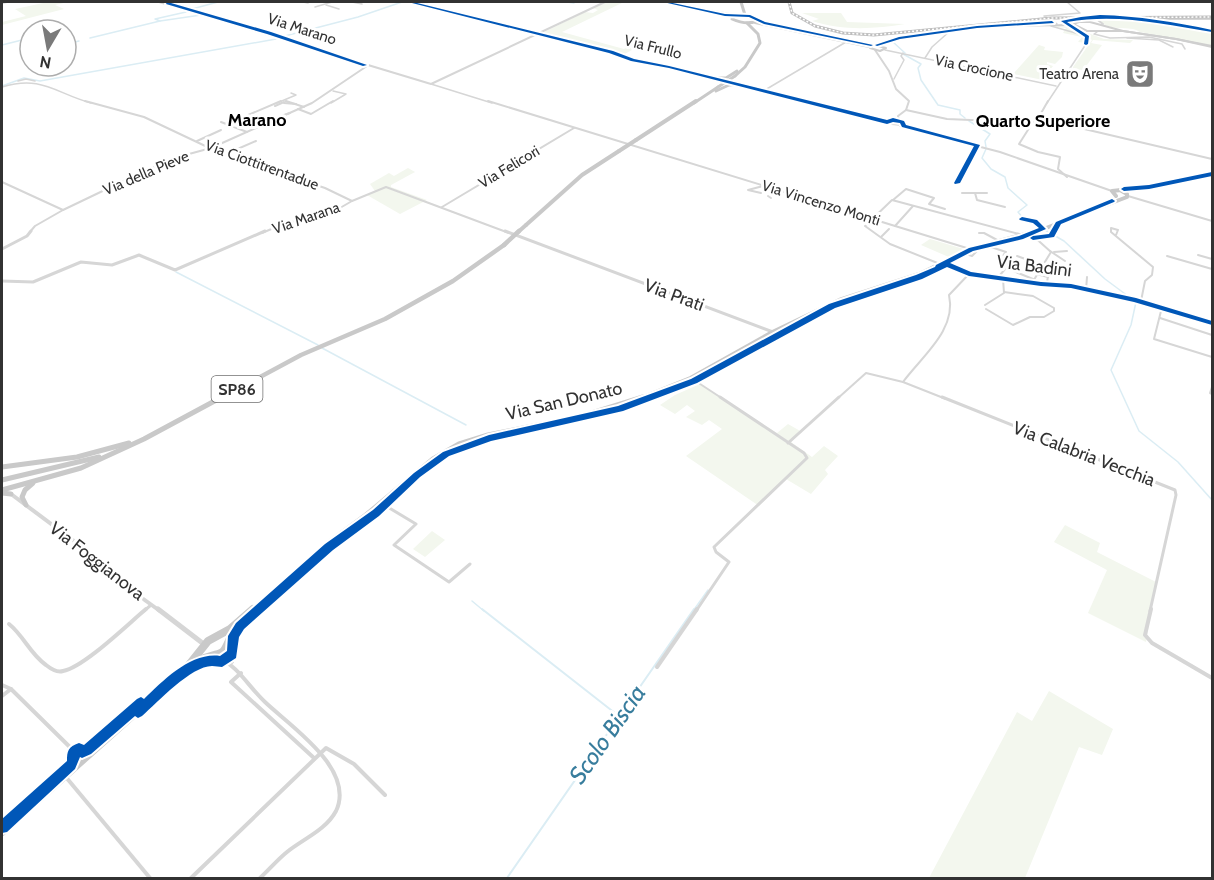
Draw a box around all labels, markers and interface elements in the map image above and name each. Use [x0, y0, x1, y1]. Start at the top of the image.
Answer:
street label: Via Marano [265, 9, 339, 49]
north arrow [18, 18, 78, 78]
street label: Via Frullo [622, 31, 684, 63]
street label: Via Crocione [933, 51, 1015, 85]
text: N [38, 52, 53, 73]
theatre icon: Teatro Arena [1124, 58, 1156, 90]
place label: Teatro Arena [1039, 65, 1120, 83]
district label: Marano [228, 109, 286, 131]
district label: Quarto Superiore [976, 110, 1110, 132]
street label: Via Ciottitrentadue [203, 136, 322, 194]
street label: Via Felicori [475, 142, 543, 192]
street label: Via della Pieve [100, 147, 192, 199]
street label: Via Vincenzo Monti [760, 176, 882, 230]
street label: Via Marana [270, 198, 343, 238]
street label: Via Badini [995, 250, 1073, 282]
street label: Via Prati [641, 274, 707, 316]
road number: SP86 [212, 376, 262, 402]
street label: Via San Donato [504, 377, 624, 425]
street label: Via Calabria Vecchia [1010, 417, 1159, 491]
street label: Via Foggianova [45, 517, 149, 605]
water label: Scolo Biscia [562, 679, 652, 789]

